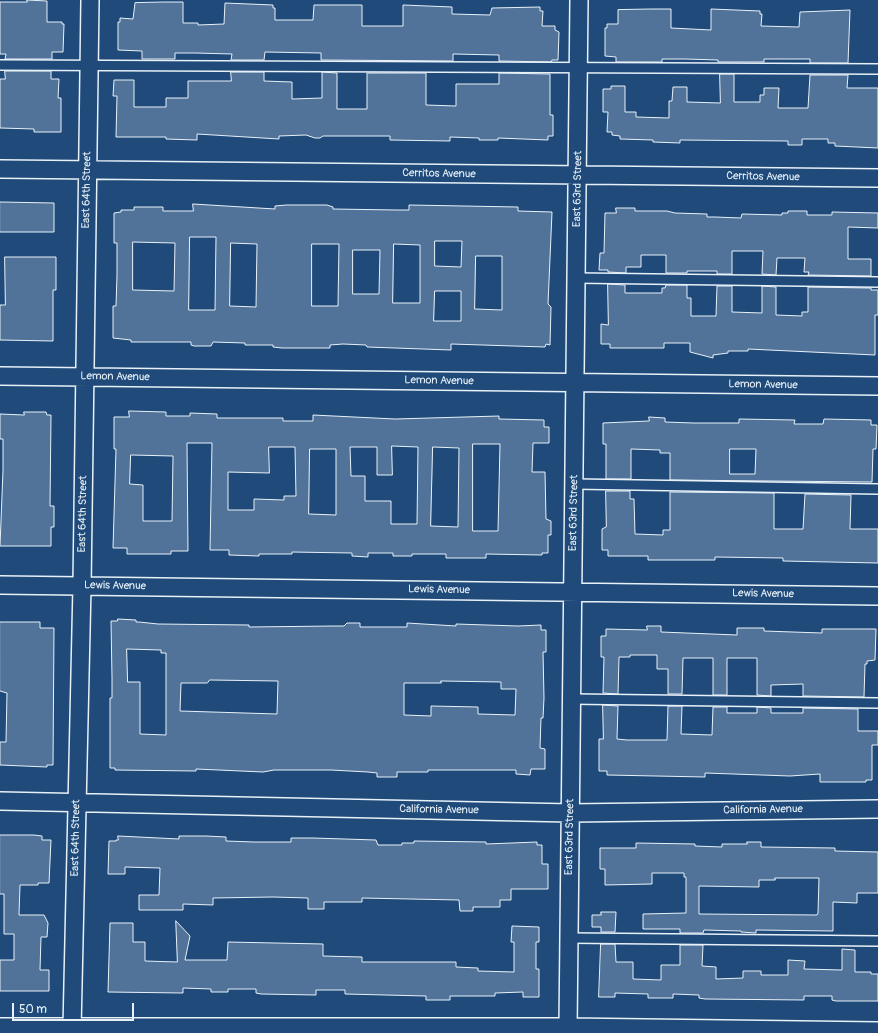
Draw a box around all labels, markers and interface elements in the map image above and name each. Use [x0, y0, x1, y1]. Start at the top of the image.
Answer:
street label: East 64th Street [80, 151, 94, 229]
street label: East 63rd Street [571, 151, 585, 227]
street label: Cerritos Avenue [402, 167, 476, 181]
street label: Cerritos Avenue [726, 170, 800, 184]
street label: Lemon Avenue [80, 370, 150, 384]
street label: Lemon Avenue [404, 374, 474, 388]
street label: Lemon Avenue [728, 378, 798, 392]
street label: East 64th Street [76, 475, 90, 553]
street label: East 63rd Street [567, 475, 581, 551]
street label: Lewis Avenue [84, 579, 146, 593]
street label: Lewis Avenue [408, 583, 470, 597]
street label: Lewis Avenue [732, 587, 794, 601]
street label: East 64th Street [69, 799, 83, 877]
street label: East 63rd Street [563, 799, 577, 875]
street label: California Avenue [399, 803, 479, 817]
street label: California Avenue [723, 803, 803, 817]
scale bar [14, 995, 136, 1021]
text: 50 m [19, 1002, 47, 1017]

